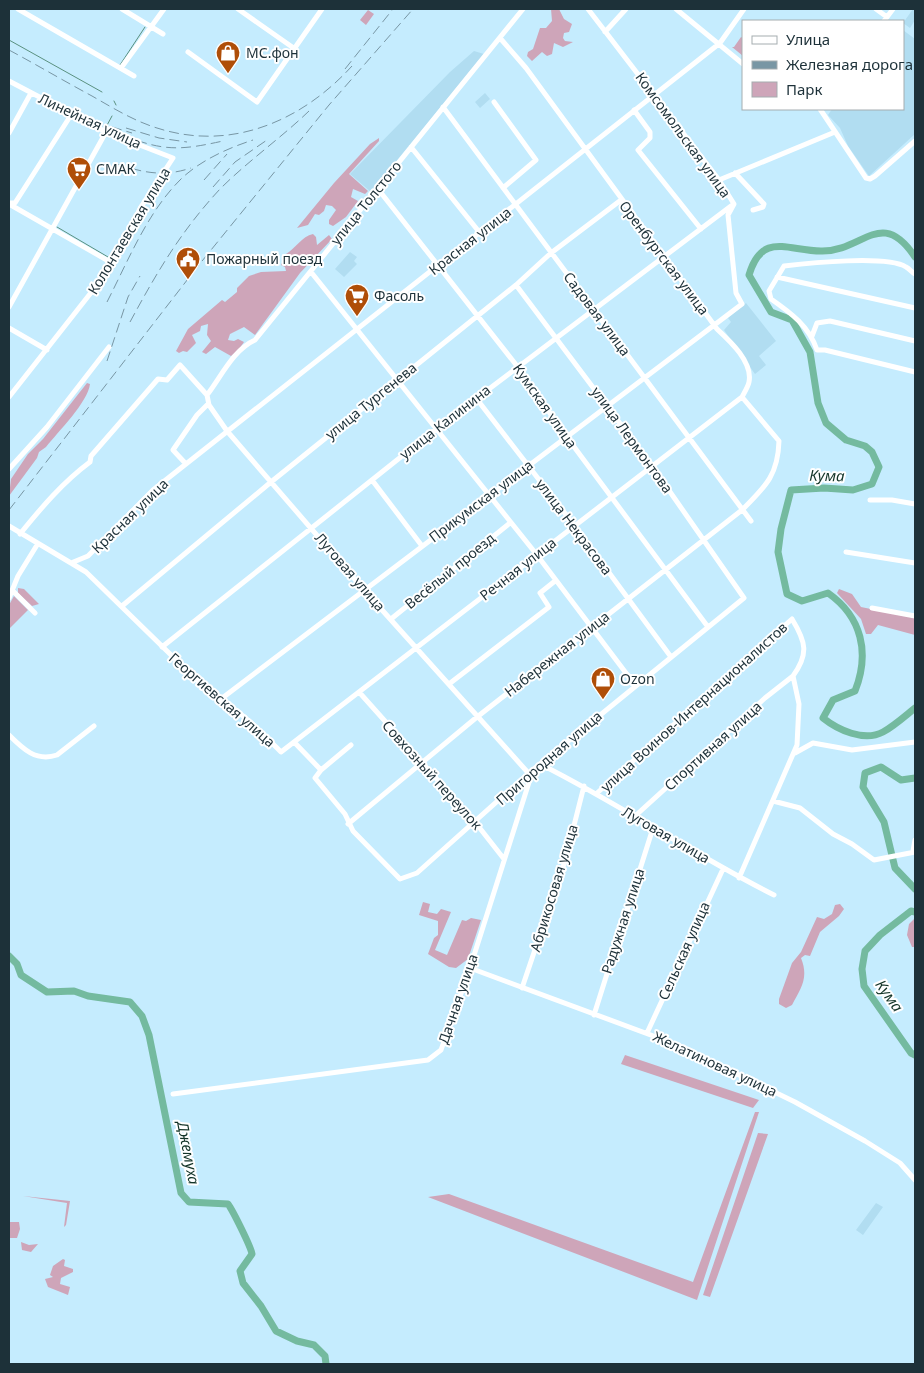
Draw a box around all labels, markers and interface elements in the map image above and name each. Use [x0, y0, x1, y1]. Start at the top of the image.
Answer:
legend [742, 20, 904, 110]
text: Улица [786, 29, 830, 49]
shop icon: МС.фон [215, 40, 241, 74]
place label: МС.фон [246, 43, 299, 62]
text: Железная дорога [786, 54, 913, 74]
street label: Комсомольская улица [631, 68, 735, 201]
text: Парк [786, 79, 822, 99]
street label: Линейная улица [36, 88, 145, 153]
supermarket icon: СМАК [66, 156, 92, 190]
street label: улица Толстого [326, 157, 405, 249]
place label: СМАК [96, 159, 136, 178]
street label: Колонтаевская улица [83, 164, 174, 298]
street label: Оренбургская улица [615, 197, 714, 319]
street label: Красная улица [425, 202, 515, 279]
public building icon: Пожарный поезд [175, 246, 201, 280]
place label: Пожарный поезд [206, 249, 323, 268]
street label: Садовая улица [560, 268, 635, 360]
supermarket icon: Фасоль [344, 283, 370, 317]
place label: Фасоль [374, 286, 424, 305]
street label: улица Тургенева [321, 358, 420, 443]
street label: Кумская улица [509, 359, 582, 452]
street label: улица Калинина [395, 380, 494, 463]
street label: улица Лермонтова [587, 383, 678, 497]
street label: Прикумская улица [425, 455, 537, 546]
water label: Кума [809, 465, 845, 485]
street label: Красная улица [87, 474, 172, 557]
street label: улица Некрасова [532, 475, 617, 579]
street label: Луговая улица [311, 528, 390, 615]
street label: Весёлый проезд [401, 528, 499, 613]
street label: Речная улица [476, 533, 560, 604]
street label: Набережная улица [500, 607, 613, 701]
street label: улица Воинов-Интернационалистов [596, 617, 791, 796]
street label: Георгиевская улица [165, 648, 279, 751]
shop icon: Ozon [590, 666, 616, 700]
place label: Ozon [620, 669, 655, 688]
street label: Спортивная улица [660, 697, 765, 795]
street label: Пригородная улица [492, 706, 606, 809]
street label: Совхозный переулок [378, 716, 487, 834]
street label: Луговая улица [619, 802, 714, 867]
street label: Абрикосовая улица [525, 822, 582, 954]
street label: Радужная улица [597, 866, 649, 976]
street label: Сельская улица [653, 899, 714, 1003]
street label: Дачная улица [433, 951, 482, 1046]
water label: Кума [872, 975, 908, 1016]
street label: Желатиновая улица [650, 1026, 780, 1101]
water label: Джемуха [173, 1117, 205, 1187]

